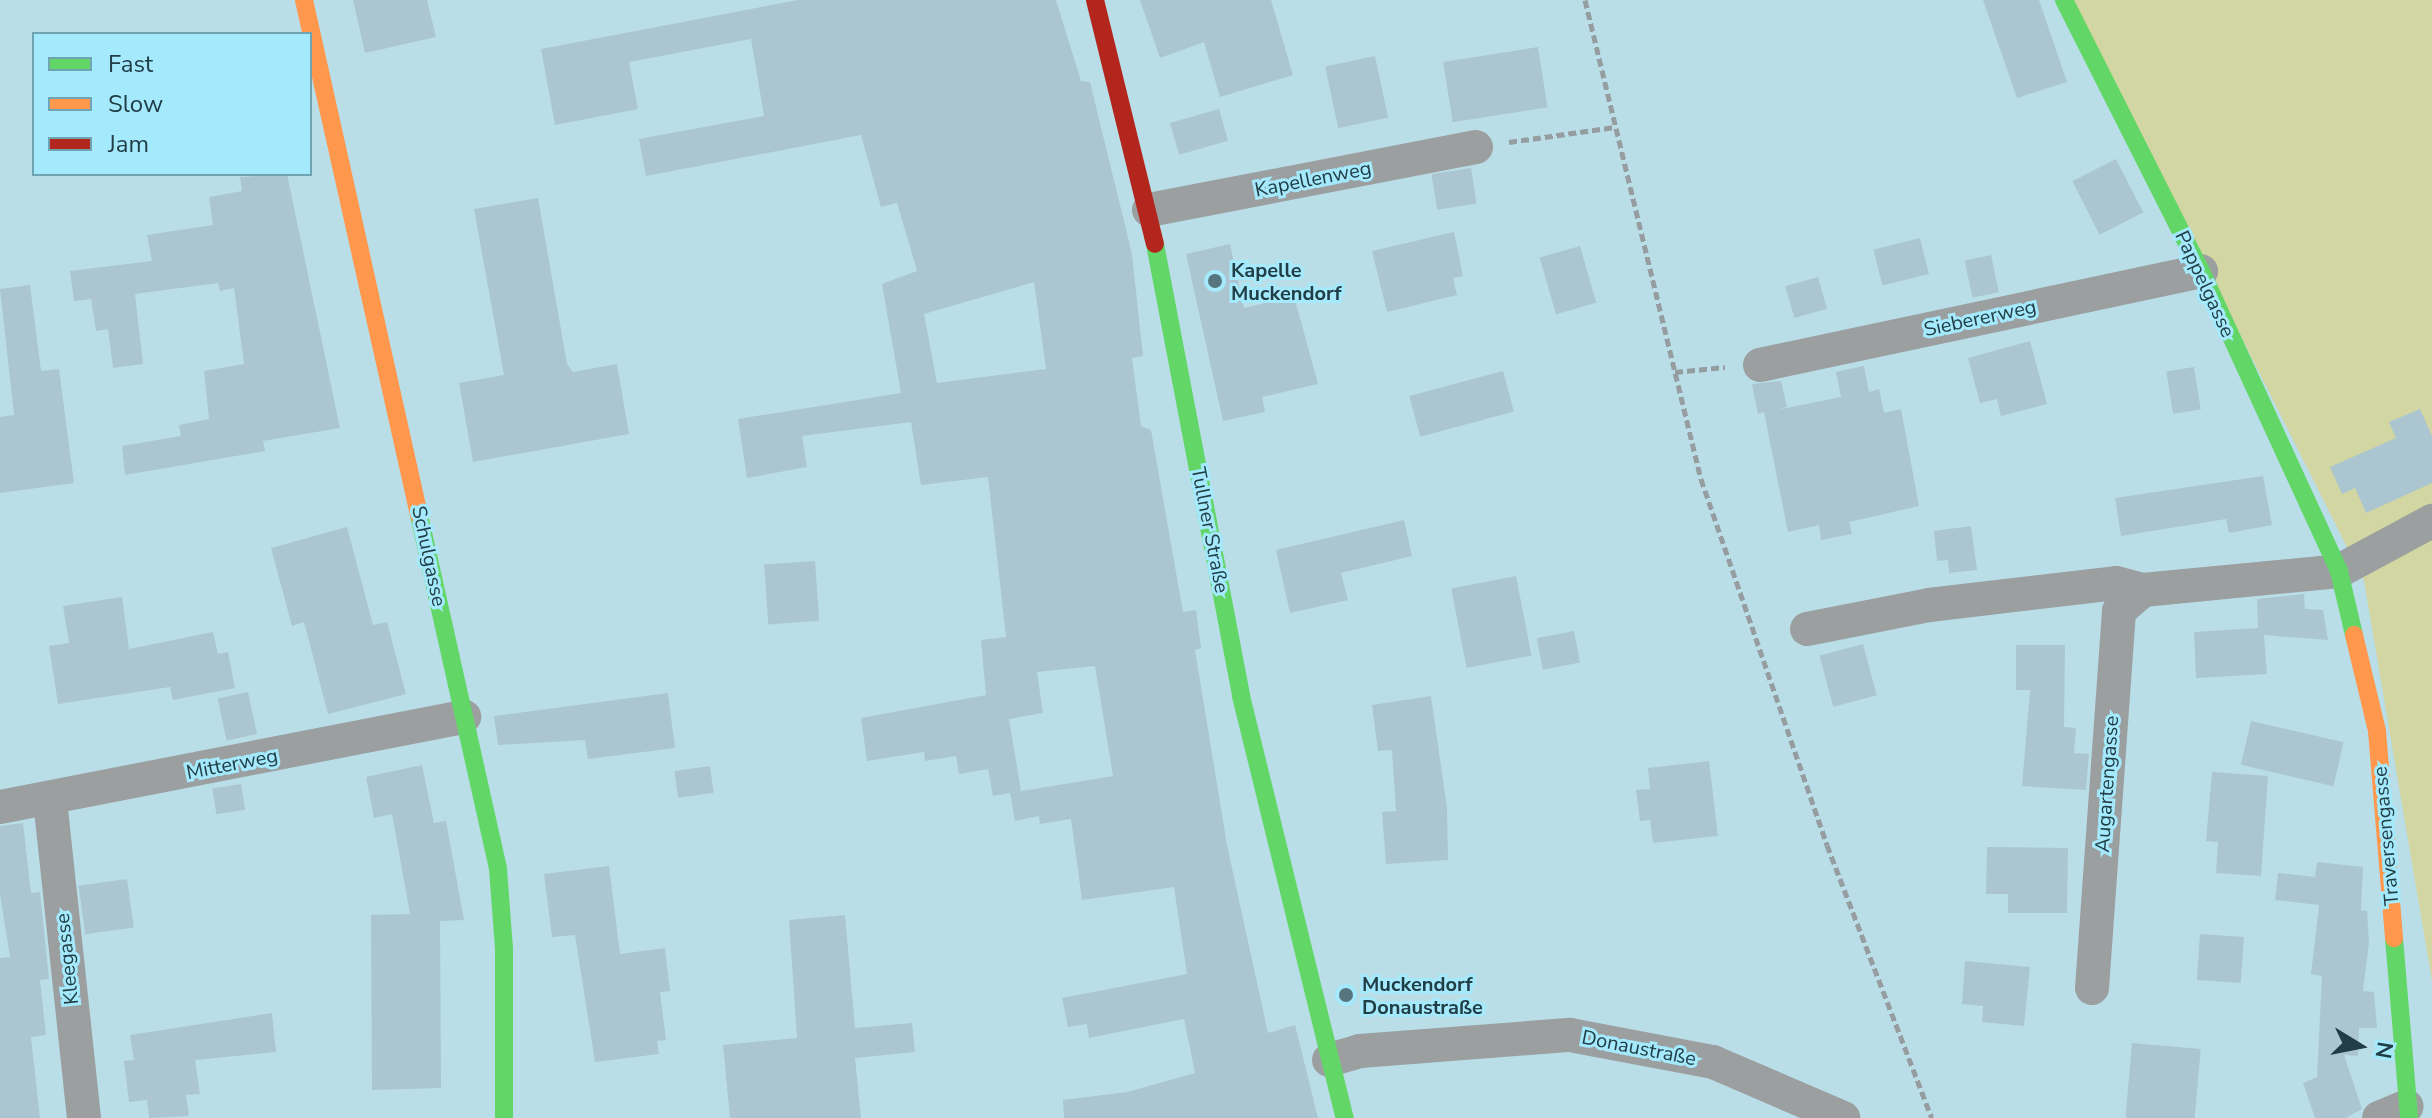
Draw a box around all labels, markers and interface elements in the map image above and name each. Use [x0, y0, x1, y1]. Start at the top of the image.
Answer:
legend [32, 32, 312, 176]
text: Fast [108, 48, 153, 80]
text: Slow [108, 88, 163, 120]
text: Jam [108, 128, 149, 160]
street label: Kapellenweg [1253, 156, 1373, 202]
street label: Pappelgasse [2170, 227, 2240, 341]
place label: Kapelle Muckendorf [1231, 258, 1342, 305]
marker: Kapelle Muckendorf [1206, 272, 1224, 290]
street label: Siebererweg [1922, 294, 2038, 342]
street label: Tullner Straße [1186, 465, 1234, 595]
street label: Schulgasse [407, 504, 451, 608]
street label: Augartengasse [2090, 715, 2124, 853]
street label: Mitterweg [184, 743, 280, 785]
street label: Traversengasse [2368, 765, 2404, 907]
street label: Kleegasse [50, 912, 84, 1006]
place label: Muckendorf Donaustraße [1362, 972, 1483, 1019]
marker: Muckendorf Donaustraße [1337, 986, 1355, 1004]
north arrow [2320, 1006, 2400, 1086]
street label: Donaustraße [1580, 1025, 1698, 1071]
text: N [2367, 1039, 2400, 1061]

